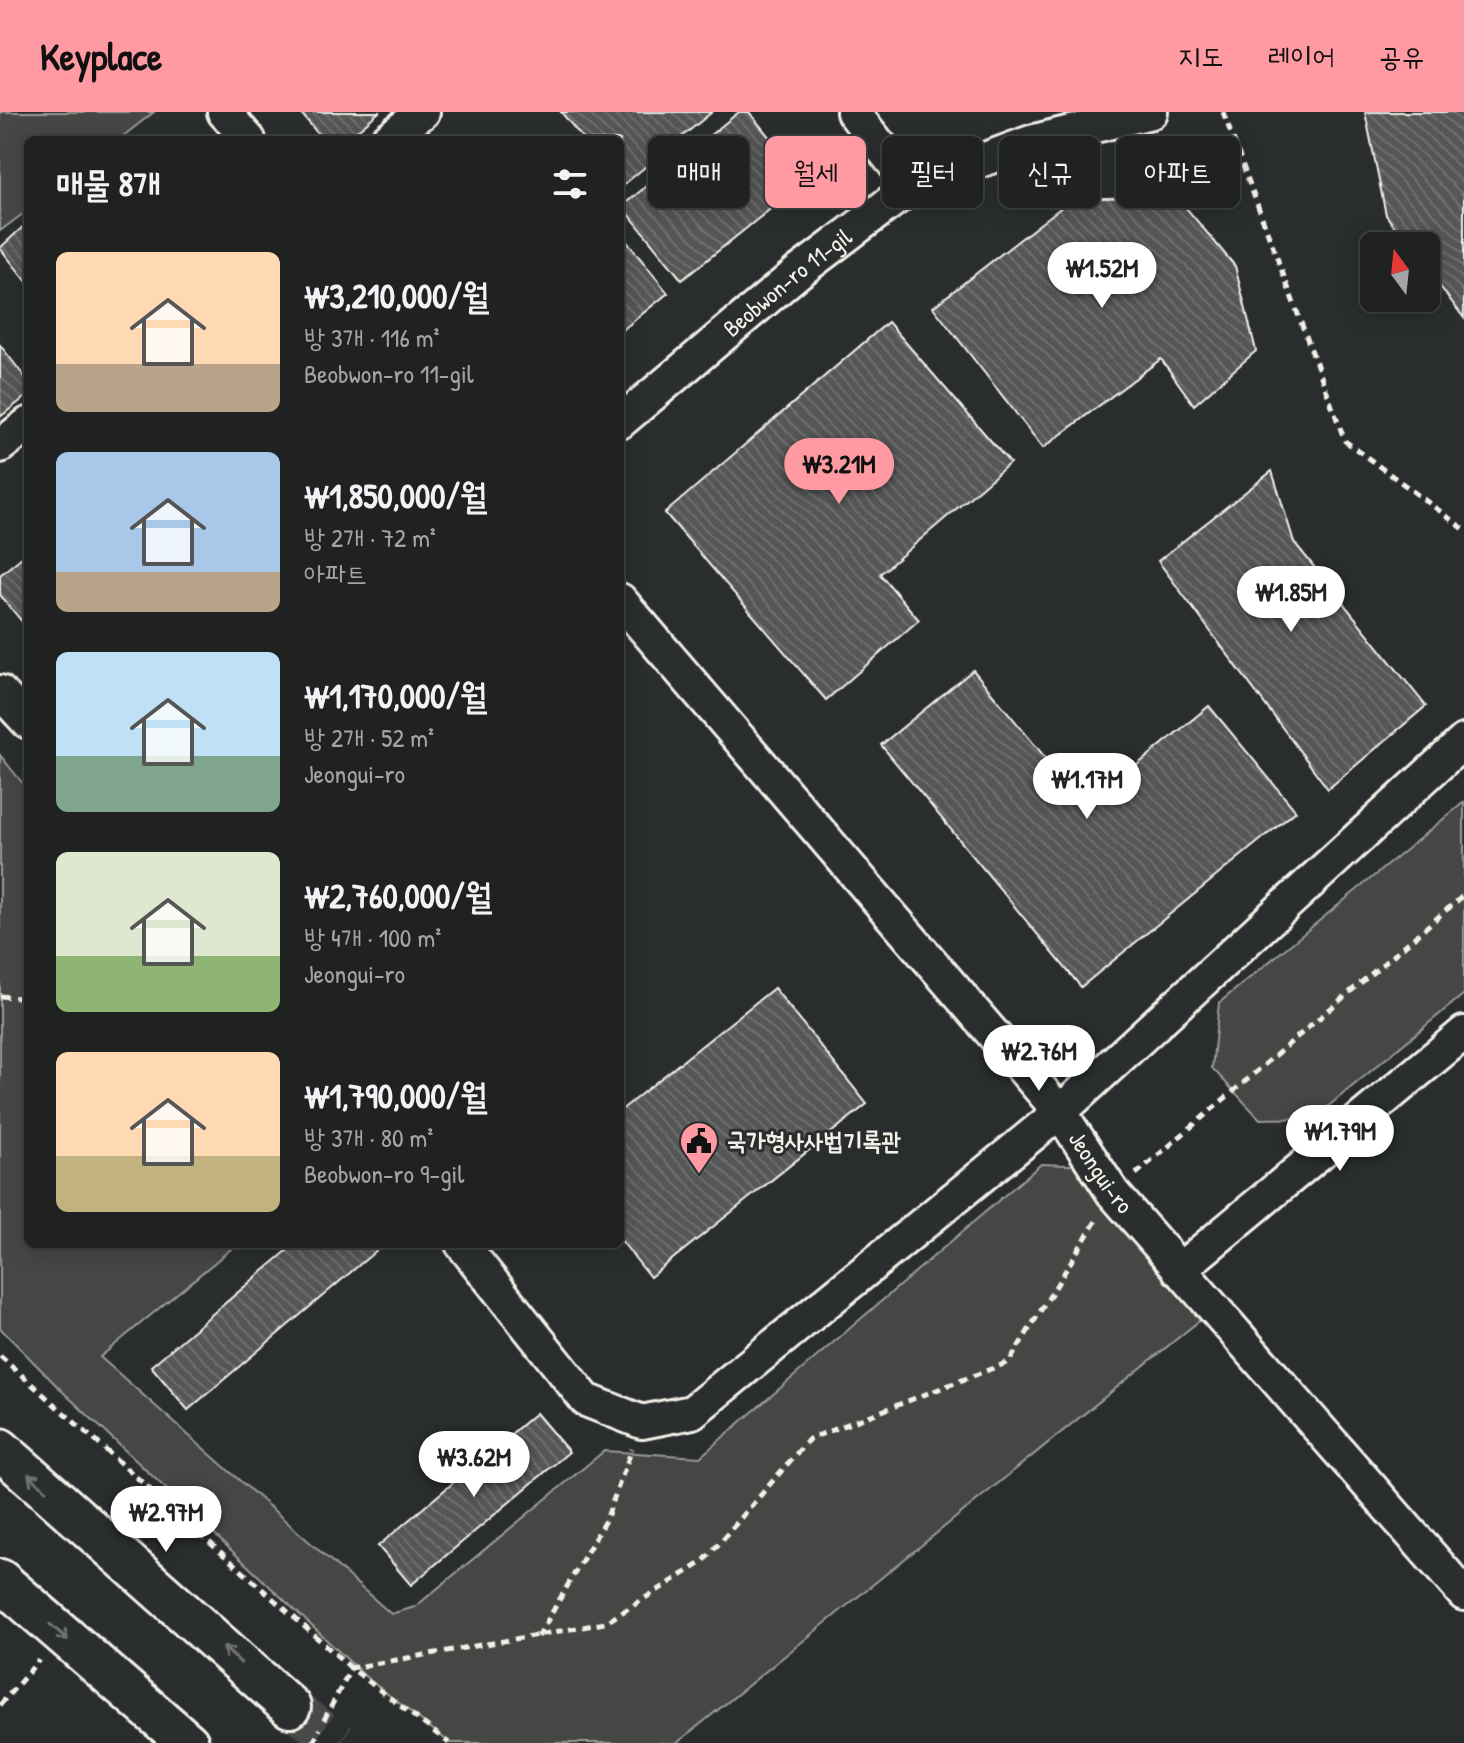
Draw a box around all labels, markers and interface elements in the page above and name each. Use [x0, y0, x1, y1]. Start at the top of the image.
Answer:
text: Keyplace [40, 30, 162, 82]
text: 지도 [1178, 37, 1223, 75]
text: 레이어 [1267, 37, 1335, 75]
text: 공유 [1379, 37, 1424, 75]
chip: 매매 [648, 136, 749, 208]
chip: 월세 [765, 136, 866, 208]
chip: 필터 [882, 136, 983, 208]
chip: 신규 [999, 136, 1100, 208]
chip: 아파트 [1116, 136, 1240, 208]
text: 매물 8개 [56, 161, 161, 207]
icon: filters [548, 162, 592, 206]
street label: Beobwon-ro 11-gil [716, 220, 858, 344]
north arrow [1360, 232, 1440, 312]
map controls [1360, 232, 1440, 312]
pin: ₩1.52M [1037, 242, 1167, 310]
text: ₩1.52M [1066, 250, 1139, 285]
text: ₩3,210,000/월 [304, 273, 489, 319]
icon: home [120, 284, 216, 380]
text: 방 3개 · 116 m² [304, 320, 440, 355]
text: Beobwon-ro 11-gil [304, 356, 474, 391]
pin: ₩3.21M [774, 438, 904, 506]
text: ₩3.21M [802, 446, 876, 481]
text: ₩1,850,000/월 [304, 473, 487, 519]
icon: home [120, 484, 216, 580]
text: 방 2개 · 72 m² [304, 520, 436, 555]
text: 아파트 [304, 556, 367, 591]
pin: ₩1.85M [1226, 566, 1356, 634]
text: ₩1.85M [1255, 574, 1327, 609]
text: ₩1,170,000/월 [304, 673, 487, 719]
icon: home [120, 684, 216, 780]
text: 방 2개 · 52 m² [304, 720, 434, 755]
pin: ₩1.17M [1022, 753, 1152, 821]
text: Jeongui-ro [304, 756, 405, 791]
text: ₩1.17M [1051, 761, 1123, 796]
text: ₩2,760,000/월 [304, 873, 492, 919]
icon: home [120, 884, 216, 980]
text: 방 4개 · 100 m² [304, 920, 441, 955]
text: Jeongui-ro [304, 956, 405, 991]
pin: ₩2.76M [974, 1025, 1104, 1093]
text: ₩2.76M [1001, 1033, 1077, 1068]
text: ₩1,790,000/월 [304, 1073, 487, 1119]
icon: home [120, 1084, 216, 1180]
pin: ₩1.79M [1275, 1105, 1405, 1173]
text: ₩1.79M [1304, 1113, 1376, 1148]
text: 방 3개 · 80 m² [304, 1120, 433, 1155]
public building icon: 국가형사사법기록관 [678, 1120, 720, 1175]
place label: 국가형사사법기록관 [727, 1124, 902, 1156]
street label: Jeongui-ro [1062, 1125, 1141, 1220]
text: Beobwon-ro 9-gil [304, 1156, 464, 1191]
pin: ₩3.62M [409, 1431, 539, 1499]
text: ₩3.62M [437, 1439, 511, 1474]
one-way arrow [28, 1474, 48, 1492]
pin: ₩2.97M [101, 1486, 231, 1554]
text: ₩2.97M [129, 1494, 203, 1529]
one-way arrow [48, 1622, 68, 1640]
one-way arrow [222, 1646, 242, 1664]

